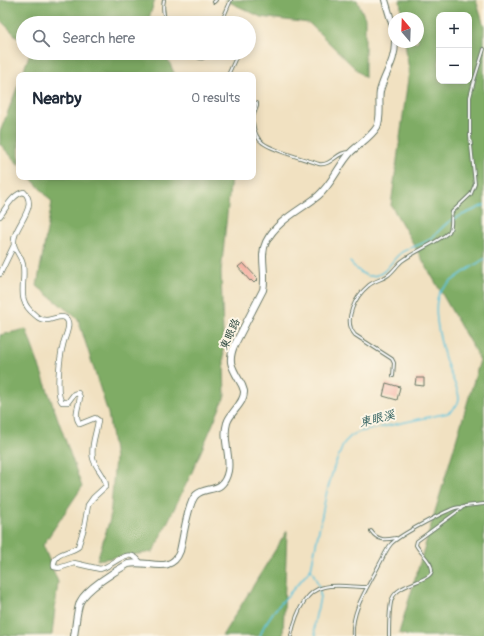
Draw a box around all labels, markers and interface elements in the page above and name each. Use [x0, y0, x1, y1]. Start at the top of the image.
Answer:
north arrow [388, 12, 424, 48]
map controls [436, 12, 472, 84]
button: + [436, 12, 472, 48]
search box [16, 16, 256, 60]
icon: search [30, 27, 52, 49]
text: Search here [62, 29, 135, 48]
button: − [436, 48, 472, 84]
text: Nearby [32, 88, 81, 109]
text: 0 results [191, 90, 240, 106]
street label: 東眼路 [217, 316, 243, 352]
water label: 東眼溪 [358, 407, 397, 431]

